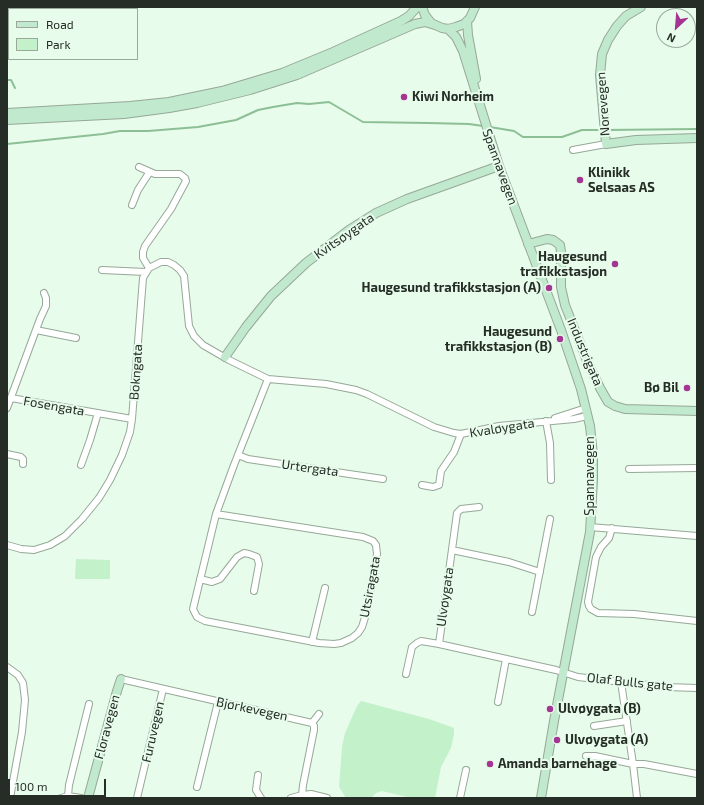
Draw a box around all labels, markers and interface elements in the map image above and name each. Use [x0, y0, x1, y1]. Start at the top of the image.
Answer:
legend [8, 8, 138, 60]
north arrow [656, 8, 696, 48]
text: Road [46, 17, 74, 31]
text: N [665, 31, 677, 46]
text: Park [46, 37, 71, 51]
street label: Norevegen [593, 72, 613, 136]
place label: Kiwi Norheim [412, 89, 494, 105]
marker: Kiwi Norheim [399, 92, 409, 102]
street label: Spannavegen [479, 127, 521, 207]
place label: Klinikk Selsaas AS [588, 165, 655, 196]
marker: Klinikk Selsaas AS [575, 175, 585, 185]
street label: Kvitsøygata [311, 210, 377, 262]
place label: Haugesund trafikkstasjon [520, 249, 607, 280]
marker: Haugesund trafikkstasjon [610, 259, 620, 269]
place label: Haugesund trafikkstasjon (A) [361, 280, 541, 296]
marker: Haugesund trafikkstasjon (A) [544, 283, 554, 293]
street label: Industrigata [564, 316, 606, 388]
place label: Haugesund trafikkstasjon (B) [445, 324, 552, 355]
marker: Haugesund trafikkstasjon (B) [555, 334, 565, 344]
street label: Bokngata [126, 344, 146, 400]
place label: Bø Bil [644, 380, 679, 396]
marker: Bø Bil [682, 383, 692, 393]
street label: Fosengata [22, 393, 86, 419]
street label: Kvaløygata [468, 415, 536, 441]
street label: Spannavegen [582, 436, 598, 516]
street label: Urtergata [281, 456, 339, 480]
street label: Utsiragata [356, 555, 384, 619]
street label: Ulvøygata [433, 566, 457, 628]
street label: Olaf Bulls gate [586, 670, 674, 694]
street label: Floravegen [91, 693, 123, 761]
street label: Bjørkevegen [215, 694, 289, 724]
street label: Furuvegen [138, 700, 168, 764]
place label: Ulvøygata (B) [558, 701, 641, 717]
marker: Ulvøygata (B) [545, 704, 555, 714]
place label: Ulvøygata (A) [565, 732, 648, 748]
marker: Ulvøygata (A) [552, 735, 562, 745]
place label: Amanda barnehage [498, 756, 617, 772]
marker: Amanda barnehage [485, 759, 495, 769]
scale bar [10, 771, 108, 797]
text: 100 m [15, 779, 47, 793]

